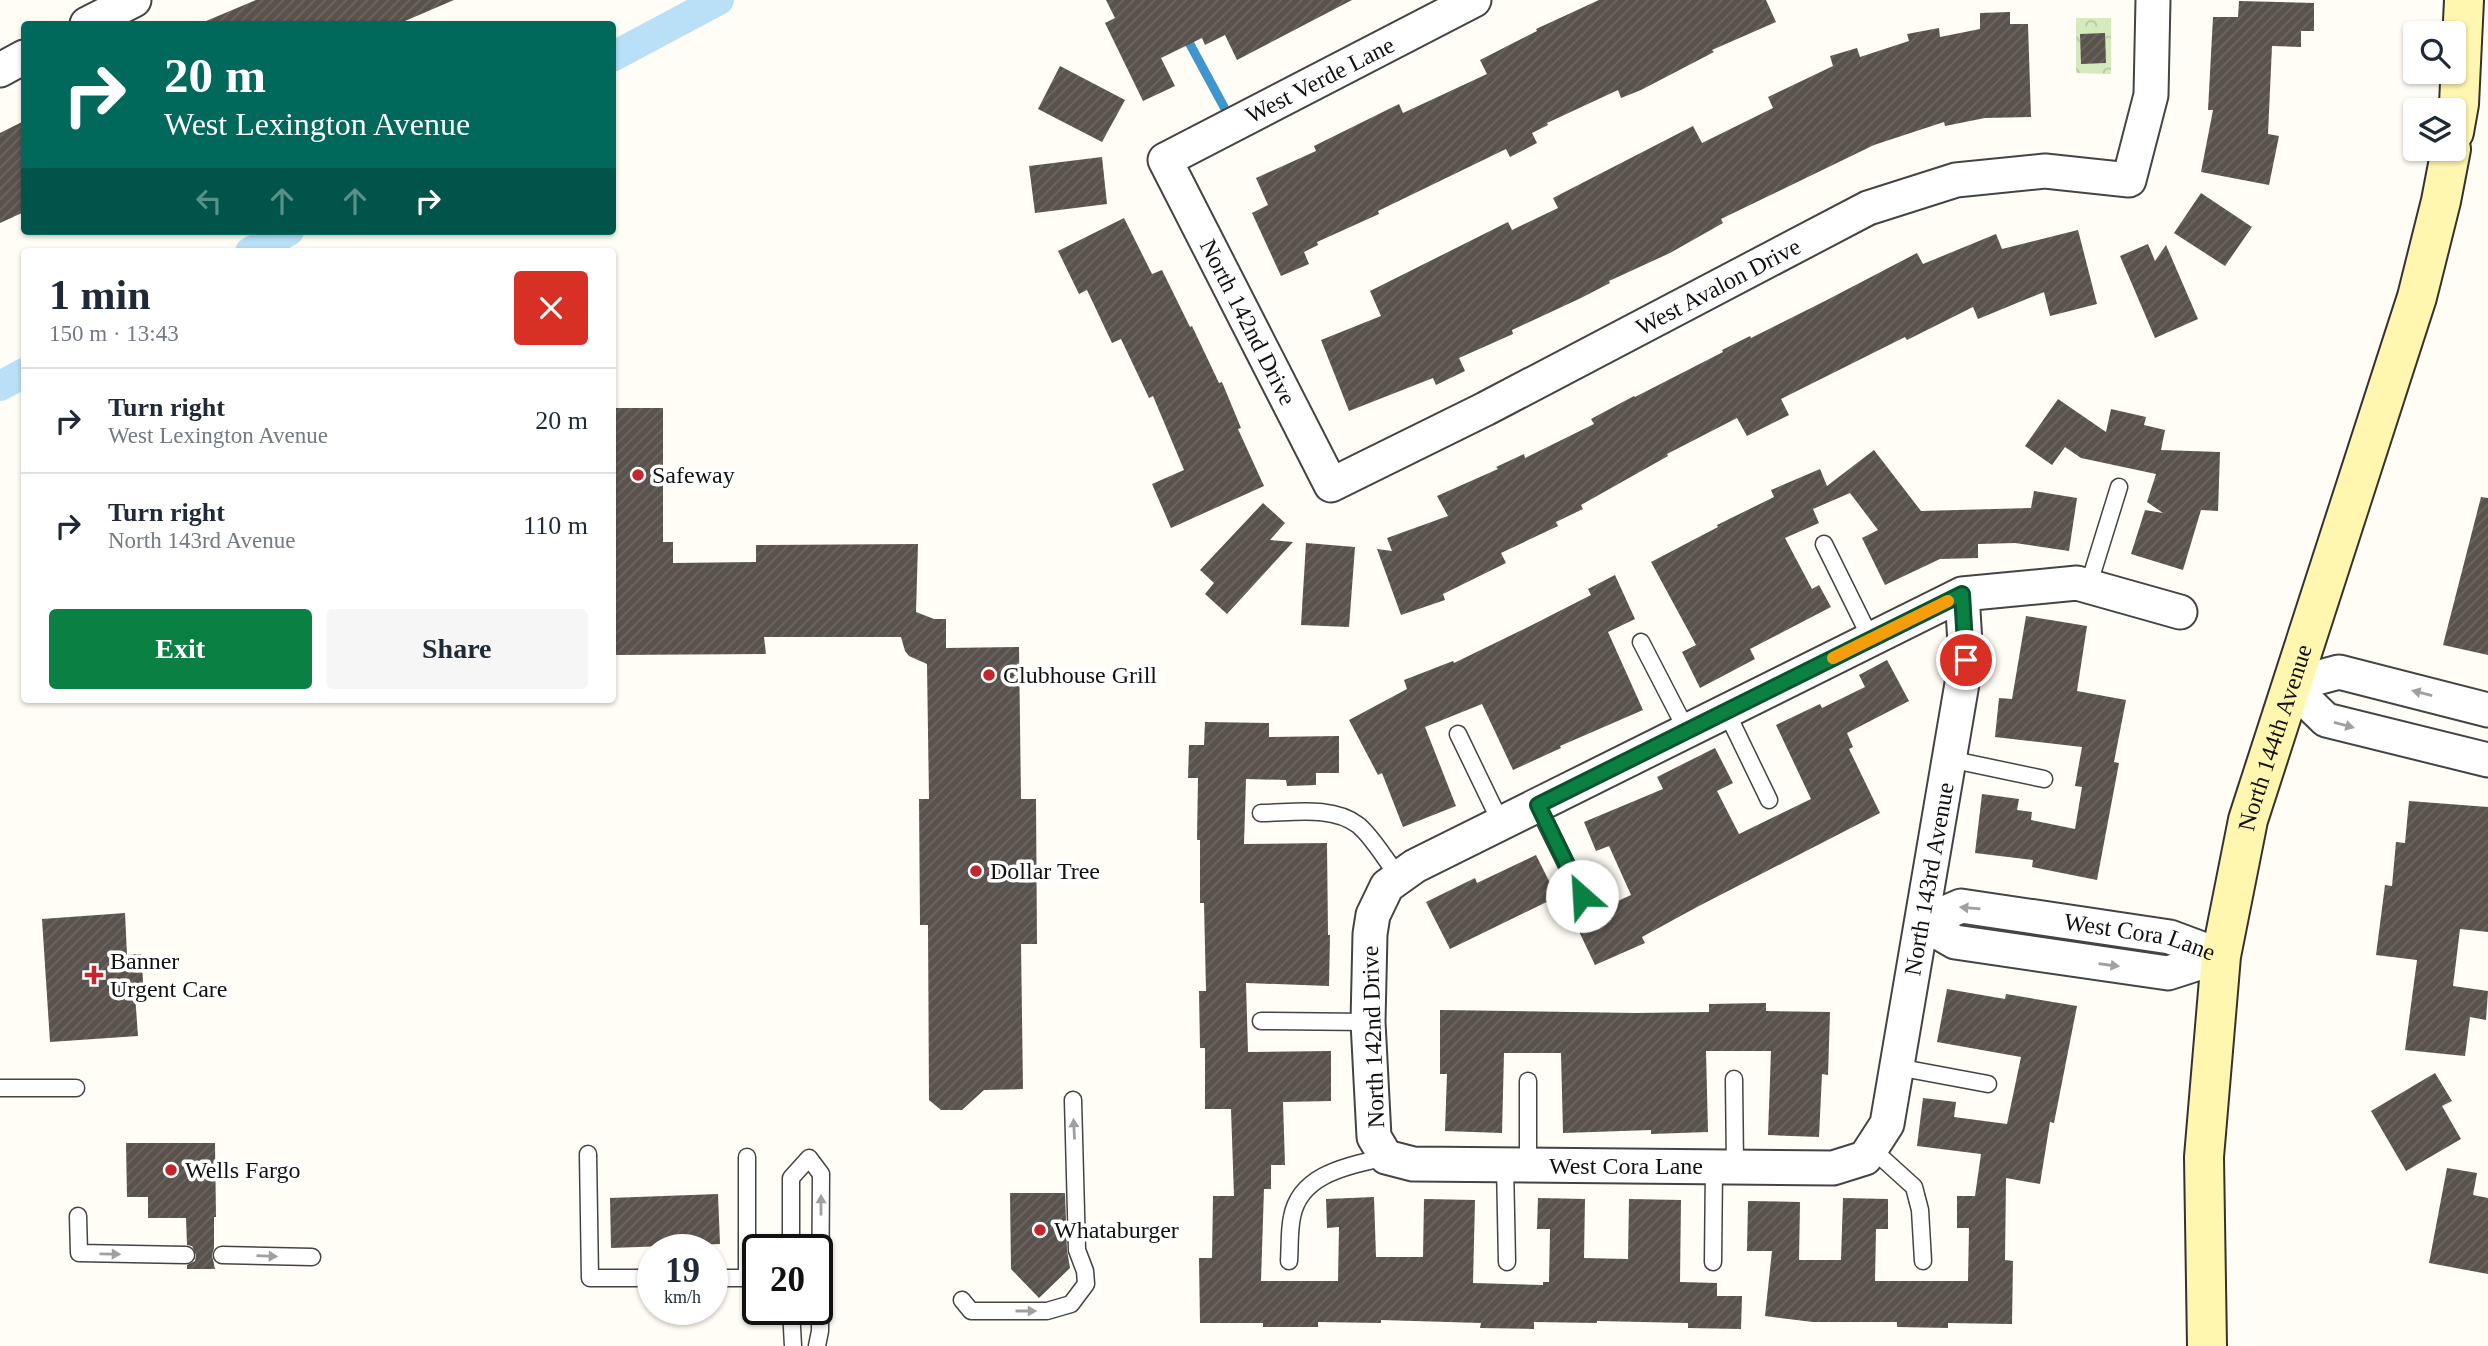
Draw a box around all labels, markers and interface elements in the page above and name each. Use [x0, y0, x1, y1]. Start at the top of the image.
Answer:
map controls [2403, 21, 2466, 161]
button: search [2403, 21, 2466, 84]
street label: West Verde Lane [1242, 31, 1398, 129]
text: 20 m [164, 48, 266, 103]
icon: right [49, 49, 140, 140]
button: layers [2403, 98, 2466, 161]
text: West Lexington Avenue [164, 106, 470, 142]
icon: left [190, 182, 228, 220]
icon: ahead [263, 182, 301, 220]
icon: ahead [336, 182, 374, 220]
icon: right [409, 182, 447, 220]
street label: West Avalon Drive [1632, 233, 1805, 340]
street label: North 142nd Drive [1195, 235, 1301, 409]
button: close [514, 271, 588, 345]
text: 1 min [49, 272, 151, 318]
text: 150 m · 13:43 [49, 321, 179, 346]
text: Turn right [108, 393, 225, 422]
icon: right [49, 402, 87, 440]
text: 20 m [535, 406, 588, 435]
text: West Lexington Avenue [108, 423, 328, 448]
place label: Safeway [652, 462, 735, 488]
marker: Safeway [630, 467, 646, 483]
text: Turn right [108, 498, 225, 527]
icon: right [49, 507, 87, 545]
text: 110 m [523, 511, 588, 540]
text: North 143rd Avenue [108, 528, 295, 553]
button: Exit [49, 609, 312, 689]
button: Share [326, 609, 588, 689]
pin [1936, 630, 1996, 690]
icon: arrive [1947, 641, 1985, 679]
street label: North 144th Avenue [2233, 641, 2317, 833]
place label: Clubhouse Grill [1003, 662, 1157, 688]
marker: Clubhouse Grill [981, 667, 997, 683]
one-way arrow [2411, 687, 2433, 698]
one-way arrow [2333, 720, 2354, 730]
street label: North 143rd Avenue [1899, 780, 1959, 978]
place label: Dollar Tree [990, 858, 1100, 884]
position arrow [1545, 859, 1619, 933]
marker: Dollar Tree [968, 863, 984, 879]
one-way arrow [1959, 902, 1981, 913]
street label: West Cora Lane [2062, 908, 2219, 966]
street label: North 142nd Drive [1357, 945, 1389, 1129]
place label: Banner Urgent Care [110, 948, 228, 1002]
one-way arrow [2098, 959, 2120, 970]
marker: Banner Urgent Care [84, 965, 104, 985]
one-way arrow [1069, 1118, 1080, 1140]
street label: West Cora Lane [1549, 1153, 1703, 1179]
place label: Wells Fargo [185, 1157, 301, 1183]
marker: Wells Fargo [163, 1162, 179, 1178]
one-way arrow [815, 1193, 827, 1215]
place label: Whataburger [1054, 1217, 1179, 1243]
marker: Whataburger [1032, 1222, 1048, 1238]
speed limit sign: 20 [742, 1234, 833, 1325]
one-way arrow [100, 1248, 122, 1259]
one-way arrow [256, 1250, 278, 1262]
text: 19 [665, 1251, 700, 1290]
text: km/h [664, 1287, 701, 1307]
one-way arrow [1015, 1305, 1037, 1317]

